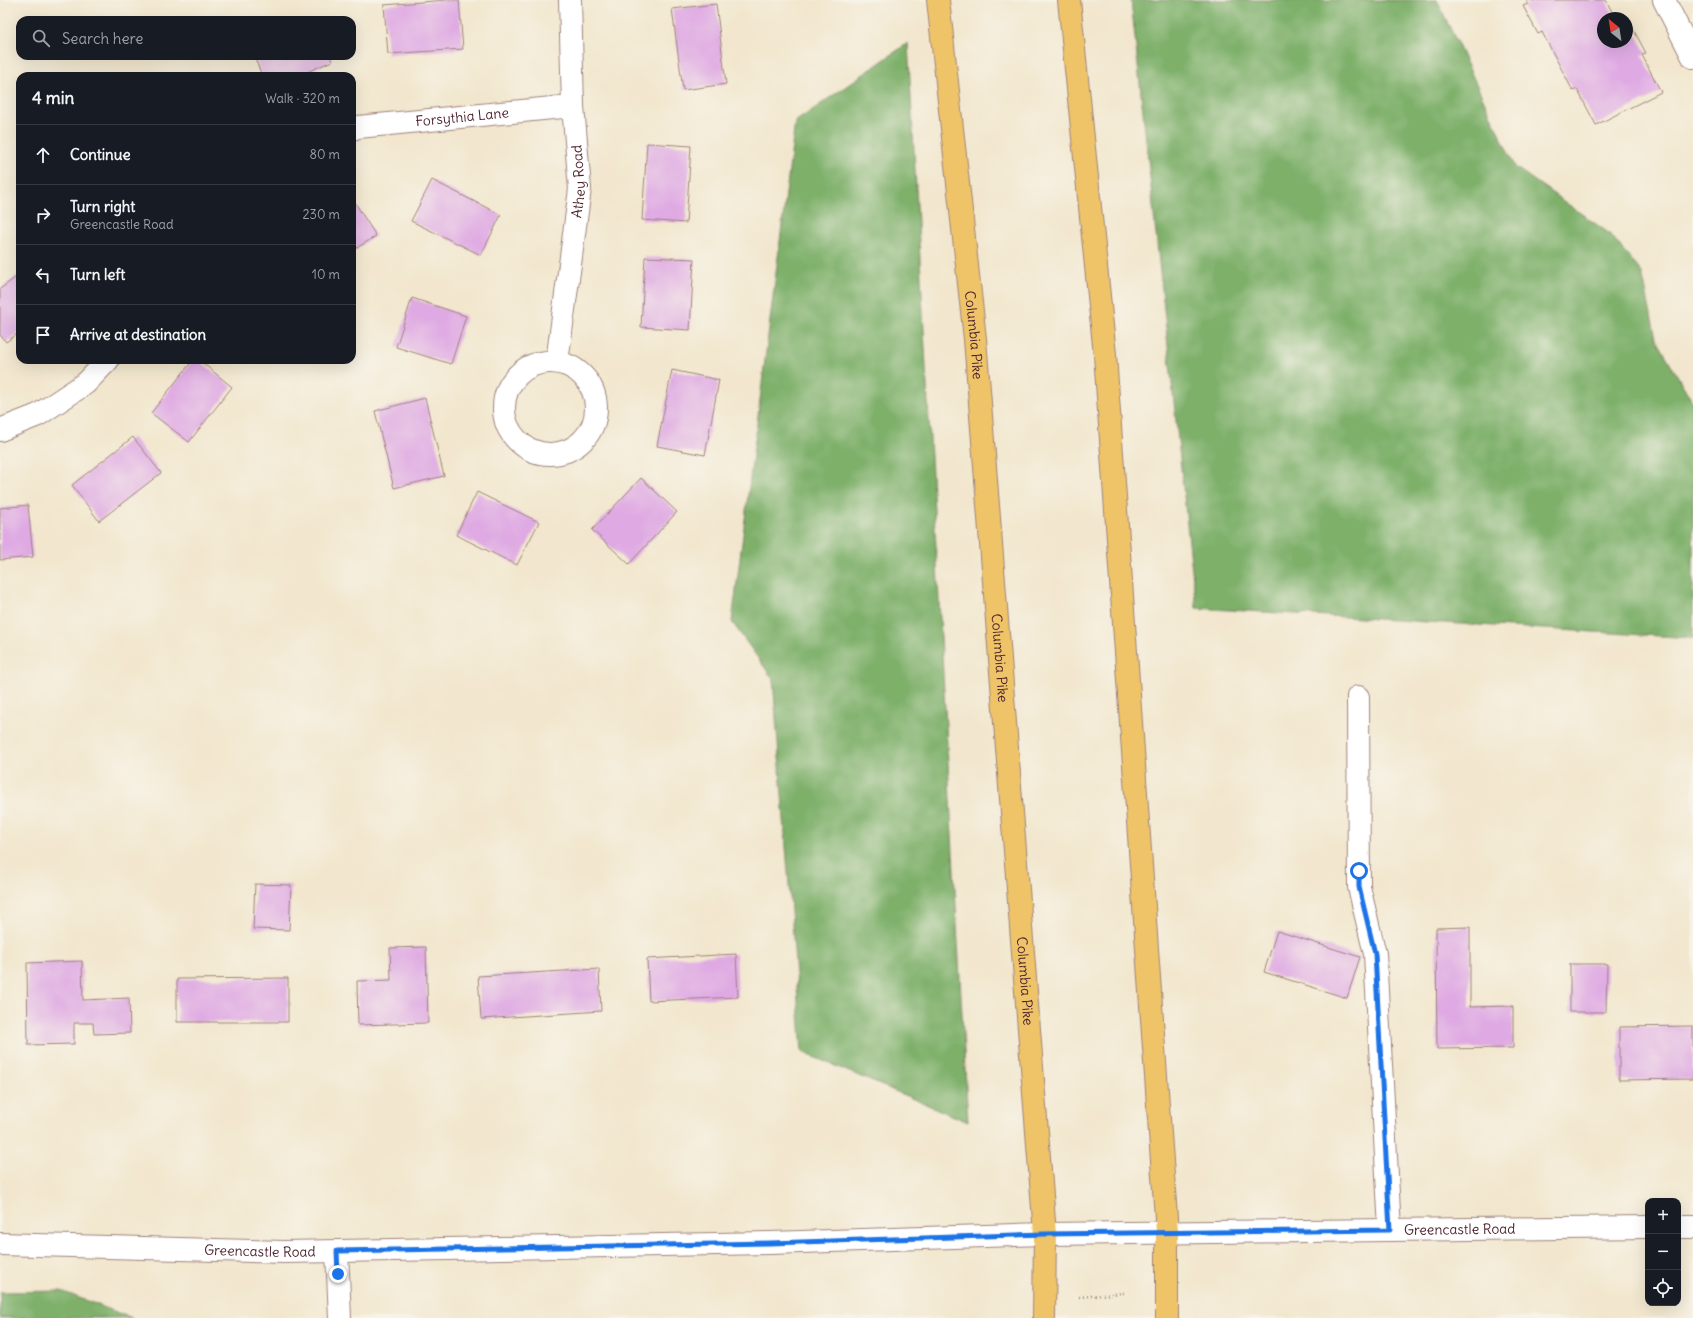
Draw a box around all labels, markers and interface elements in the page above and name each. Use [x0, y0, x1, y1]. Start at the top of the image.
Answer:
north arrow [1597, 12, 1633, 48]
search box [16, 16, 356, 60]
icon: search [30, 27, 52, 49]
text: Search here [62, 29, 143, 48]
text: 4 min [32, 87, 74, 109]
text: Walk · 320 m [265, 90, 340, 107]
street label: Forsythia Lane [415, 103, 510, 130]
icon: ahead [32, 144, 54, 166]
street label: Athey Road [567, 144, 589, 219]
text: Continue [70, 145, 131, 164]
text: 80 m [309, 146, 340, 163]
text: Turn right [70, 197, 135, 216]
icon: right [32, 204, 54, 226]
text: 230 m [302, 206, 340, 223]
text: Greencastle Road [70, 216, 174, 233]
icon: left [32, 264, 54, 286]
text: Turn left [70, 265, 125, 284]
text: 10 m [312, 266, 340, 283]
street label: Columbia Pike [961, 290, 987, 380]
icon: arrive [32, 324, 54, 346]
text: Arrive at destination [70, 325, 206, 344]
street label: Columbia Pike [988, 613, 1012, 703]
route start [1350, 862, 1368, 880]
street label: Columbia Pike [1013, 936, 1038, 1026]
map controls [1645, 1198, 1681, 1306]
button: + [1645, 1198, 1681, 1234]
street label: Greencastle Road [1404, 1220, 1516, 1239]
button: − [1645, 1234, 1681, 1270]
street label: Greencastle Road [204, 1241, 316, 1261]
route end [329, 1265, 347, 1283]
button: locate [1645, 1270, 1681, 1306]

